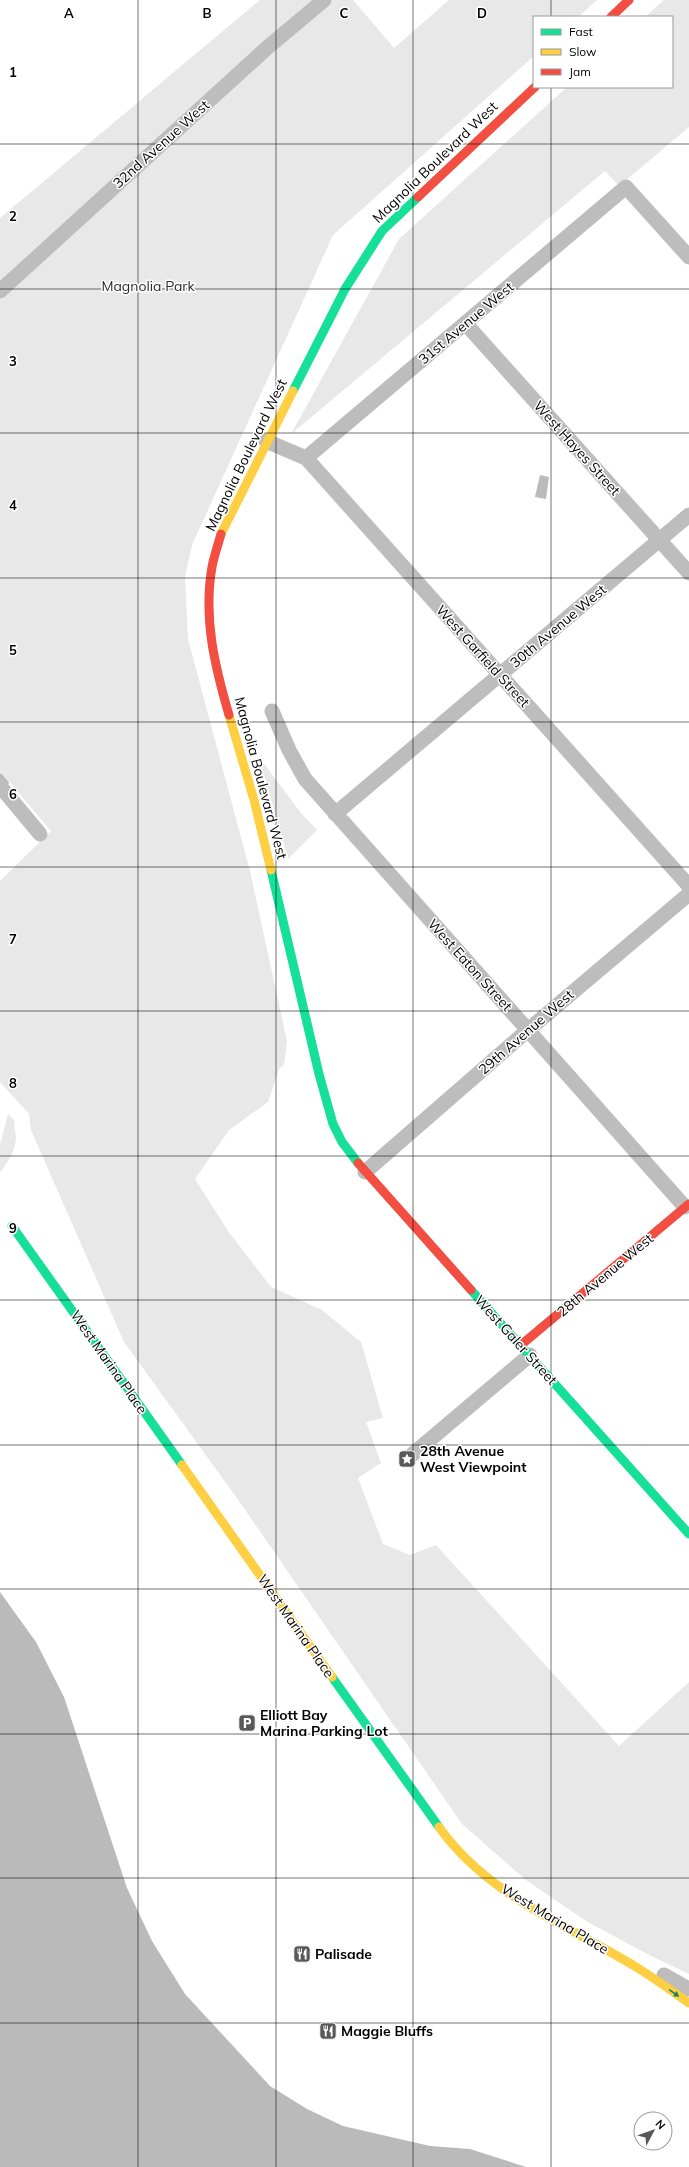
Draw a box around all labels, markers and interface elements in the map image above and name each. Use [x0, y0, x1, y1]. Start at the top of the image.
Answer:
text: A [64, 5, 74, 21]
text: B [203, 5, 212, 21]
text: C [340, 5, 349, 21]
text: D [477, 5, 487, 21]
legend [533, 16, 673, 88]
text: Fast [569, 24, 593, 39]
text: Slow [569, 44, 597, 59]
text: 1 [9, 64, 17, 80]
text: Jam [569, 64, 591, 79]
street label: 32nd Avenue West [109, 96, 213, 192]
street label: Magnolia Boulevard West [369, 97, 501, 227]
text: 2 [9, 208, 17, 224]
park label: Magnolia Park [101, 277, 195, 295]
street label: 31st Avenue West [415, 278, 517, 368]
text: 3 [9, 353, 17, 369]
street label: Magnolia Boulevard West [201, 376, 291, 534]
street label: West Hayes Street [530, 397, 624, 499]
text: 4 [9, 497, 17, 513]
street label: 30th Avenue West [506, 580, 610, 672]
street label: West Garfield Street [432, 601, 534, 711]
text: 5 [9, 642, 17, 658]
street label: Magnolia Boulevard West [231, 695, 291, 861]
text: 6 [9, 786, 17, 802]
street label: West Eaton Street [424, 915, 516, 1015]
text: 7 [9, 931, 17, 947]
street label: 29th Avenue West [475, 986, 577, 1078]
text: 8 [9, 1075, 17, 1091]
text: 9 [9, 1220, 17, 1236]
street label: 28th Avenue West [553, 1229, 657, 1321]
street label: West Galer Street [471, 1291, 561, 1389]
street label: West Marina Place [67, 1307, 151, 1417]
place label: 28th Avenue West Viewpoint [420, 1442, 527, 1476]
place icon: 28th Avenue West Viewpoint [397, 1449, 417, 1469]
street label: West Marina Place [254, 1571, 338, 1681]
place label: Elliott Bay Marina Parking Lot [260, 1706, 389, 1740]
parking icon: Elliott Bay Marina Parking Lot [237, 1713, 257, 1733]
street label: West Marina Place [498, 1880, 612, 1958]
restaurant icon: Palisade [292, 1944, 312, 1964]
place label: Palisade [315, 1945, 372, 1963]
one-way arrow [669, 1989, 679, 1997]
restaurant icon: Maggie Bluffs [318, 2021, 338, 2041]
place label: Maggie Bluffs [341, 2022, 433, 2040]
north arrow [633, 2111, 673, 2151]
text: N [653, 2117, 669, 2132]

